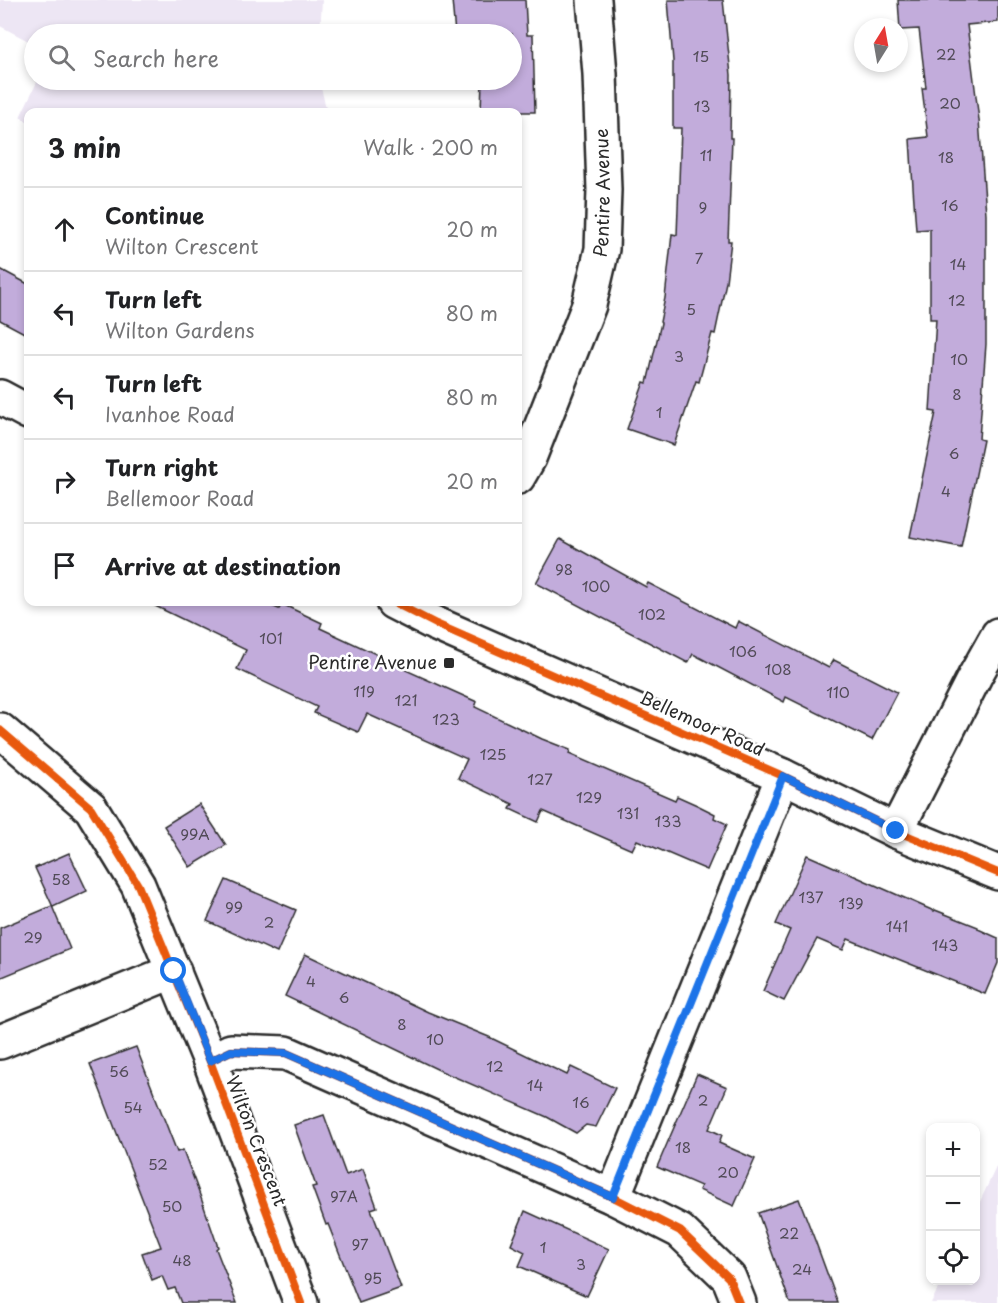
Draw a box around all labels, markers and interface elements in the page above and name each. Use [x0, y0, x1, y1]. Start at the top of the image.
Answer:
north arrow [854, 18, 908, 72]
search box [24, 24, 522, 90]
icon: search [45, 41, 78, 74]
text: Search here [93, 41, 219, 74]
house number: 22 [936, 42, 956, 65]
house number: 15 [693, 44, 709, 67]
house number: 20 [939, 91, 961, 114]
house number: 13 [694, 94, 710, 117]
text: 3 min [48, 128, 121, 167]
street label: Pentire Avenue [586, 128, 616, 260]
text: Walk · 200 m [363, 132, 498, 162]
house number: 11 [700, 143, 712, 166]
house number: 18 [938, 145, 954, 168]
house number: 16 [941, 193, 959, 216]
house number: 9 [699, 195, 707, 218]
text: Continue [105, 198, 204, 231]
icon: ahead [48, 213, 81, 246]
text: 20 m [446, 214, 498, 244]
text: Wilton Crescent [105, 231, 259, 261]
house number: 7 [695, 246, 704, 269]
house number: 14 [950, 252, 966, 275]
text: Turn left [105, 282, 202, 315]
house number: 12 [948, 288, 966, 311]
icon: left [48, 297, 81, 330]
house number: 5 [686, 297, 696, 320]
text: 80 m [446, 298, 498, 328]
text: Wilton Gardens [105, 315, 255, 345]
house number: 3 [674, 344, 684, 367]
house number: 10 [950, 347, 968, 370]
text: Turn left [105, 366, 202, 399]
icon: left [48, 381, 81, 414]
text: 80 m [446, 382, 498, 412]
house number: 8 [952, 382, 962, 405]
text: Ivanhoe Road [105, 399, 235, 429]
house number: 1 [656, 400, 662, 423]
house number: 6 [949, 441, 959, 464]
text: Turn right [105, 450, 218, 483]
icon: right [48, 465, 81, 498]
text: 20 m [446, 466, 498, 496]
house number: 4 [941, 479, 951, 502]
text: Bellemoor Road [105, 483, 254, 513]
icon: arrive [48, 549, 81, 582]
text: Arrive at destination [105, 549, 341, 582]
house number: 98 [555, 557, 573, 580]
house number: 100 [582, 574, 610, 597]
house number: 102 [638, 602, 666, 625]
house number: 101 [259, 626, 283, 649]
house number: 106 [729, 639, 757, 662]
place label: Pentire Avenue [308, 648, 437, 675]
marker: Pentire Avenue [442, 656, 456, 670]
house number: 108 [764, 657, 792, 680]
house number: 119 [353, 679, 375, 702]
house number: 110 [826, 680, 850, 703]
street label: Bellemoor Road [636, 683, 770, 762]
house number: 121 [394, 688, 418, 711]
house number: 123 [432, 707, 460, 730]
house number: 125 [480, 742, 506, 765]
house number: 127 [527, 767, 553, 790]
house number: 129 [576, 785, 602, 808]
house number: 131 [617, 801, 639, 824]
house number: 133 [655, 809, 681, 832]
route end [882, 817, 908, 843]
house number: 99A [180, 822, 210, 845]
house number: 58 [51, 867, 71, 890]
house number: 137 [799, 885, 824, 908]
house number: 139 [838, 891, 864, 914]
house number: 99 [225, 895, 243, 918]
house number: 2 [264, 910, 274, 933]
house number: 141 [886, 914, 908, 937]
house number: 29 [23, 925, 43, 948]
house number: 143 [932, 933, 958, 956]
route start [160, 957, 186, 983]
house number: 4 [306, 969, 316, 992]
house number: 6 [339, 985, 349, 1008]
house number: 8 [397, 1012, 407, 1035]
house number: 10 [426, 1027, 444, 1050]
house number: 12 [486, 1054, 504, 1077]
house number: 56 [109, 1059, 129, 1082]
street label: Wilton Crescent [220, 1071, 295, 1210]
house number: 14 [527, 1073, 543, 1096]
house number: 2 [698, 1088, 708, 1111]
house number: 16 [572, 1090, 590, 1113]
house number: 54 [123, 1095, 143, 1118]
map controls [926, 1123, 980, 1285]
button: + [926, 1123, 980, 1177]
house number: 18 [675, 1135, 691, 1158]
house number: 52 [148, 1152, 168, 1175]
house number: 20 [717, 1160, 739, 1183]
button: − [926, 1177, 980, 1231]
house number: 97A [330, 1184, 358, 1207]
house number: 50 [162, 1194, 182, 1217]
house number: 22 [779, 1221, 799, 1244]
button: locate [926, 1231, 980, 1285]
house number: 97 [351, 1232, 369, 1255]
house number: 1 [540, 1235, 546, 1258]
house number: 48 [172, 1248, 192, 1271]
house number: 3 [576, 1252, 586, 1275]
house number: 24 [792, 1257, 812, 1280]
house number: 95 [364, 1266, 382, 1289]

